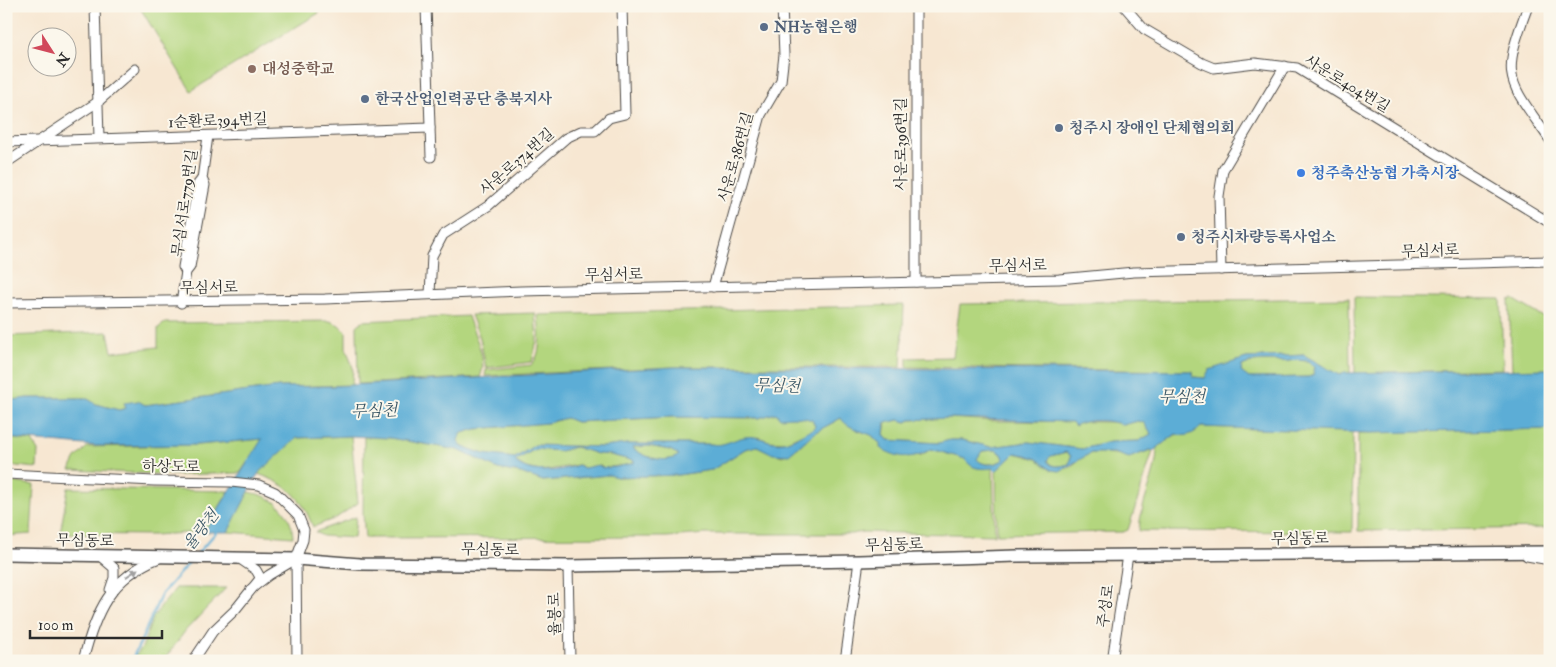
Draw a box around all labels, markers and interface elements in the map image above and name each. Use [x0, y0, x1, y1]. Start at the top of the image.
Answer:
place label: NH농협은행 [773, 18, 858, 37]
marker: NH농협은행 [758, 21, 770, 33]
north arrow [28, 28, 78, 78]
text: N [51, 48, 73, 70]
street label: 사운로404번길 [1301, 51, 1393, 117]
place label: 대성중학교 [262, 60, 335, 79]
marker: 대성중학교 [246, 63, 258, 75]
place label: 한국산업인력공단 충북지사 [375, 90, 553, 109]
marker: 한국산업인력공단 충북지사 [359, 93, 371, 105]
street label: 사운로396번길 [892, 97, 911, 191]
street label: 1순환로394번길 [168, 110, 268, 132]
street label: 사운로386번길 [714, 110, 758, 204]
place label: 청주시 장애인 단체협의회 [1069, 119, 1235, 138]
marker: 청주시 장애인 단체협의회 [1053, 122, 1065, 134]
street label: 사운로374번길 [476, 124, 558, 200]
street label: 무심서로779번길 [168, 148, 202, 258]
place label: 청주축산농협 가축시장 [1311, 164, 1460, 183]
marker: 청주축산농협 가축시장 [1295, 167, 1307, 179]
place label: 청주시차량등록사업소 [1191, 228, 1336, 247]
marker: 청주시차량등록사업소 [1175, 231, 1187, 243]
street label: 무심서로 [1401, 240, 1460, 262]
street label: 무심서로 [989, 256, 1048, 276]
street label: 무심서로 [585, 265, 644, 285]
street label: 무심서로 [180, 278, 239, 298]
water label: 무심천 [753, 375, 802, 397]
water label: 무심천 [1159, 387, 1207, 407]
water label: 무심천 [350, 400, 399, 422]
street label: 하상도로 [142, 457, 201, 477]
water label: 율량천 [179, 504, 224, 554]
street label: 무심동로 [1271, 529, 1330, 549]
street label: 무심동로 [56, 531, 115, 551]
street label: 무심동로 [865, 534, 924, 556]
street label: 무심동로 [461, 540, 520, 560]
one-way arrow [125, 568, 139, 577]
street label: 주성로 [1094, 583, 1119, 629]
street label: 율봉로 [545, 592, 565, 636]
scale bar [30, 607, 162, 639]
text: 100 m [38, 616, 74, 635]

